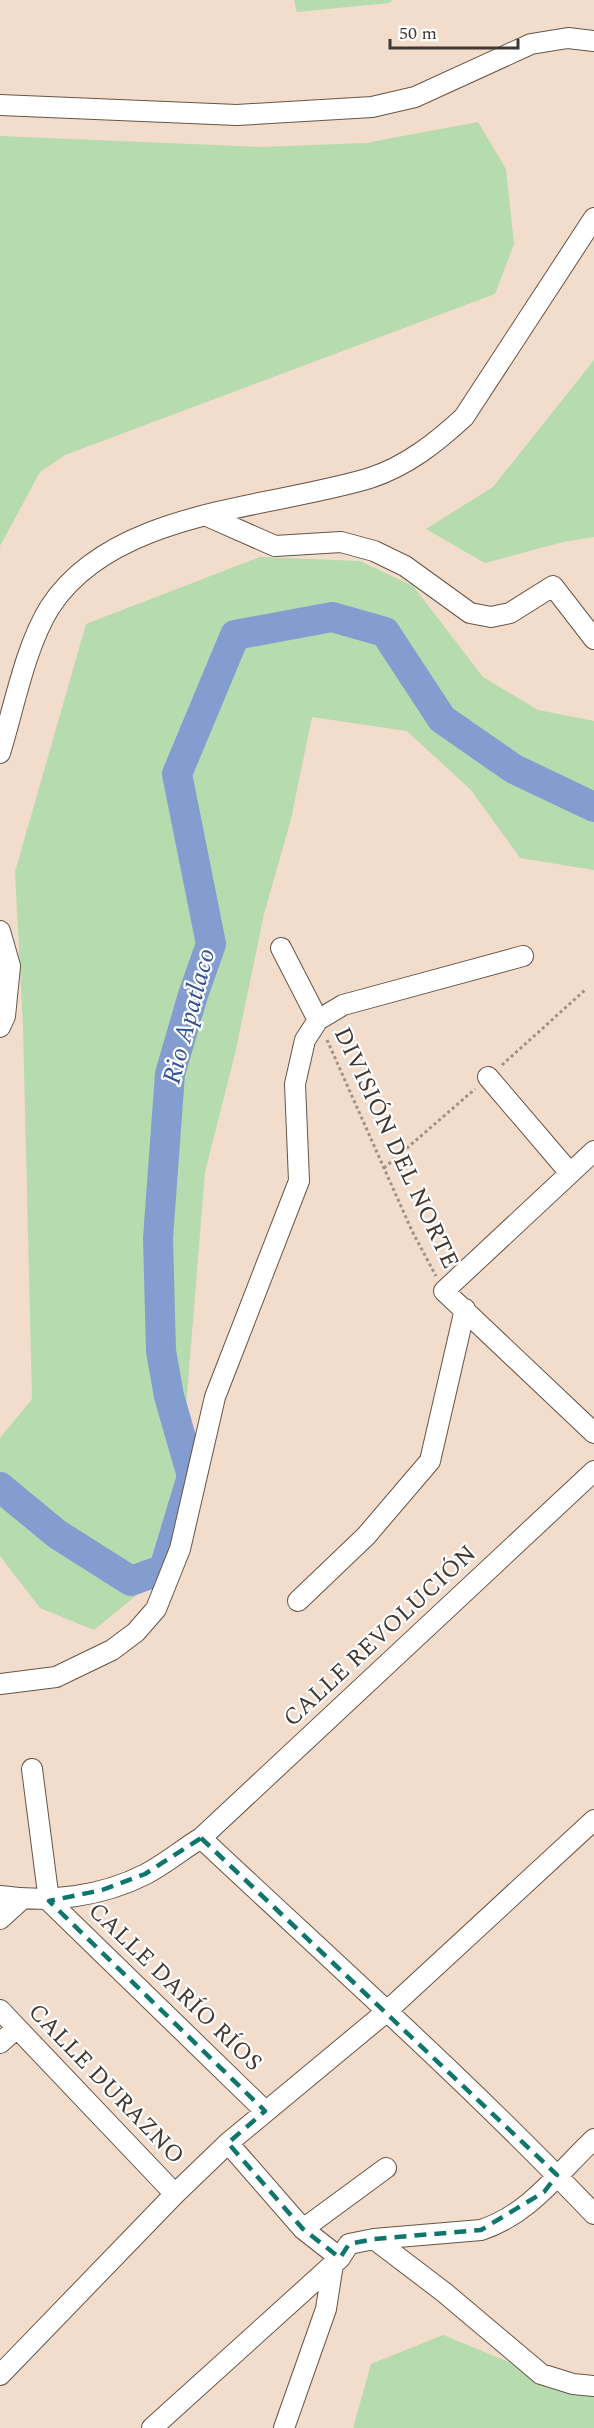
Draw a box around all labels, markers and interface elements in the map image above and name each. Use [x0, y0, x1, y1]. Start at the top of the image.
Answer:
scale bar [390, 12, 518, 50]
text: 50 m [399, 20, 437, 47]
water label: Rio Apatlaco [152, 944, 226, 1088]
street label: DIVISIÓN DEL NORTE [324, 1021, 468, 1275]
street label: CALLE REVOLUCIÓN [275, 1537, 485, 1735]
street label: CALLE DARÍO RÍOS [80, 1894, 270, 2080]
street label: CALLE DURAZNO [19, 1995, 193, 2173]

